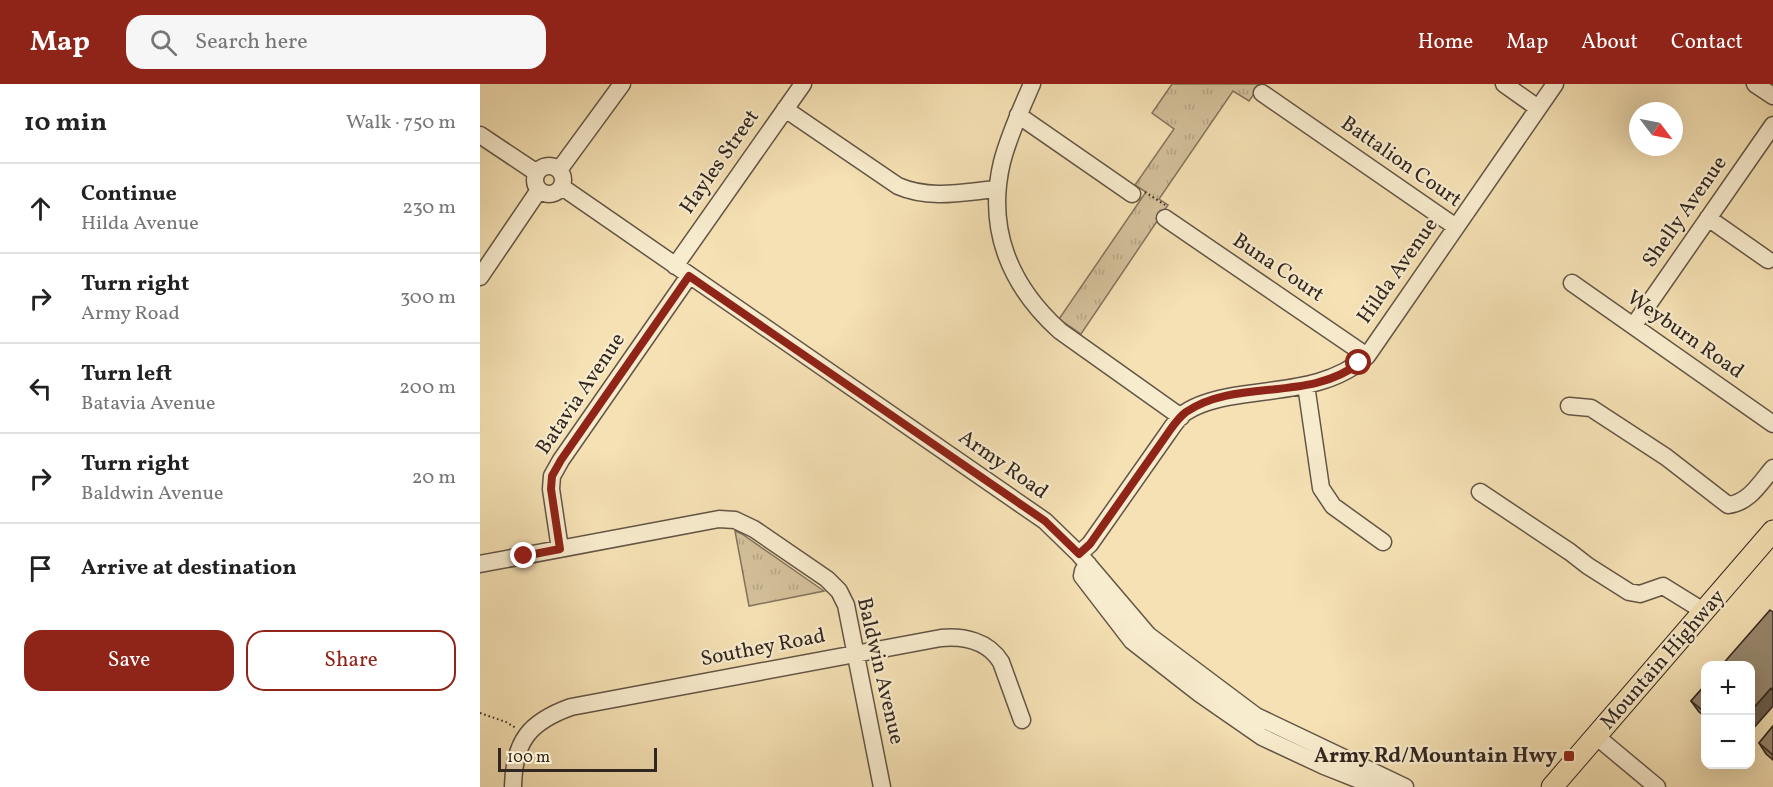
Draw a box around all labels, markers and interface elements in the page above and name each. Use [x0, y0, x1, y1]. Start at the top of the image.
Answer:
search box [126, 15, 546, 69]
text: Map [30, 23, 90, 62]
icon: search [147, 26, 180, 59]
text: Search here [195, 27, 308, 58]
text: Home [1418, 28, 1473, 57]
text: Map [1506, 28, 1548, 57]
text: About [1581, 28, 1638, 57]
text: Contact [1671, 28, 1743, 57]
north arrow [1629, 102, 1683, 156]
street label: Hayles Street [673, 104, 767, 220]
text: 10 min [24, 105, 107, 141]
text: Walk · 750 m [346, 109, 456, 137]
street label: Battalion Court [1335, 110, 1467, 214]
street label: Shelly Avenue [1636, 150, 1734, 274]
text: Continue [81, 179, 177, 210]
icon: ahead [24, 192, 57, 225]
text: 230 m [402, 194, 456, 222]
text: Hilda Avenue [81, 210, 199, 238]
street label: Hilda Avenue [1351, 212, 1445, 330]
street label: Buna Court [1226, 227, 1330, 309]
text: Turn right [81, 269, 189, 300]
icon: right [24, 282, 57, 315]
text: 300 m [400, 284, 456, 312]
street label: Weyburn Road [1621, 284, 1749, 386]
text: Army Road [81, 300, 180, 328]
street label: Batavia Avenue [530, 327, 633, 461]
route start [1345, 349, 1371, 375]
text: Turn left [81, 359, 172, 390]
icon: left [24, 372, 57, 405]
text: 200 m [399, 374, 456, 402]
text: Batavia Avenue [81, 390, 215, 418]
street label: Army Road [952, 423, 1054, 507]
text: Turn right [81, 449, 189, 480]
icon: right [24, 462, 57, 495]
text: 20 m [412, 464, 456, 492]
text: Baldwin Avenue [81, 480, 224, 508]
route end [510, 542, 536, 568]
icon: arrive [24, 552, 57, 585]
text: Arrive at destination [81, 553, 297, 584]
street label: Mountain Highway [1594, 583, 1733, 737]
street label: Baldwin Avenue [849, 595, 911, 747]
street label: Southey Road [698, 622, 828, 674]
button: Save [24, 630, 234, 691]
button: Share [246, 630, 456, 691]
map controls [1701, 661, 1755, 769]
button: + [1701, 661, 1755, 715]
button: − [1701, 715, 1755, 769]
place label: Army Rd/Mountain Hwy [1314, 742, 1557, 771]
scale bar [498, 745, 657, 772]
text: 100 m [507, 747, 550, 769]
marker: Army Rd/Mountain Hwy [1562, 749, 1576, 763]

